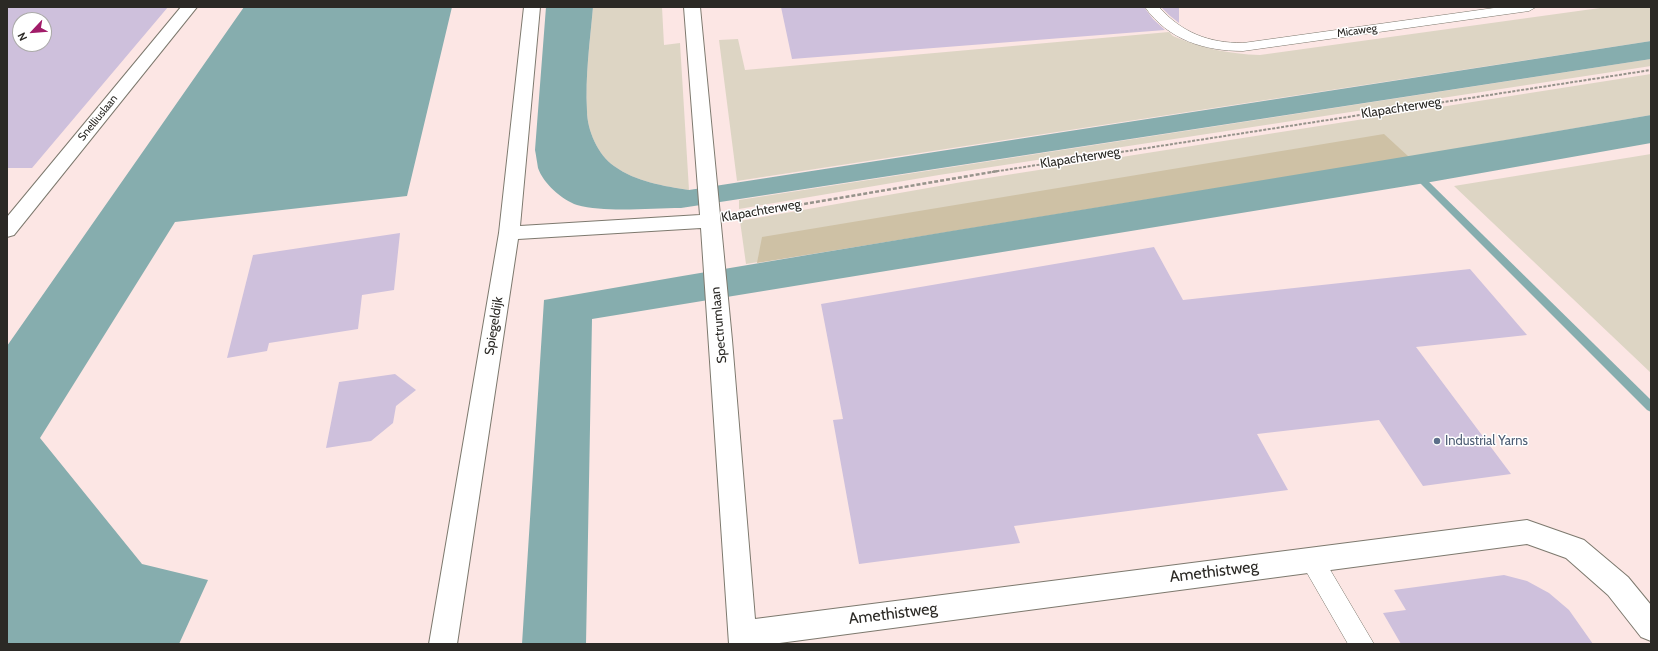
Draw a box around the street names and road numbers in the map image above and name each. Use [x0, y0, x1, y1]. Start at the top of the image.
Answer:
street label: Micaweg [1336, 22, 1378, 40]
street label: Snelliuslaan [75, 92, 121, 144]
street label: Klapachterweg [1360, 94, 1442, 122]
street label: Klapachterweg [1039, 144, 1121, 172]
street label: Klapachterweg [720, 196, 802, 226]
street label: Spectrumlaan [708, 286, 730, 364]
street label: Spiegeldijk [482, 296, 506, 356]
street label: Amethistweg [1169, 557, 1259, 587]
street label: Amethistweg [848, 599, 938, 629]

